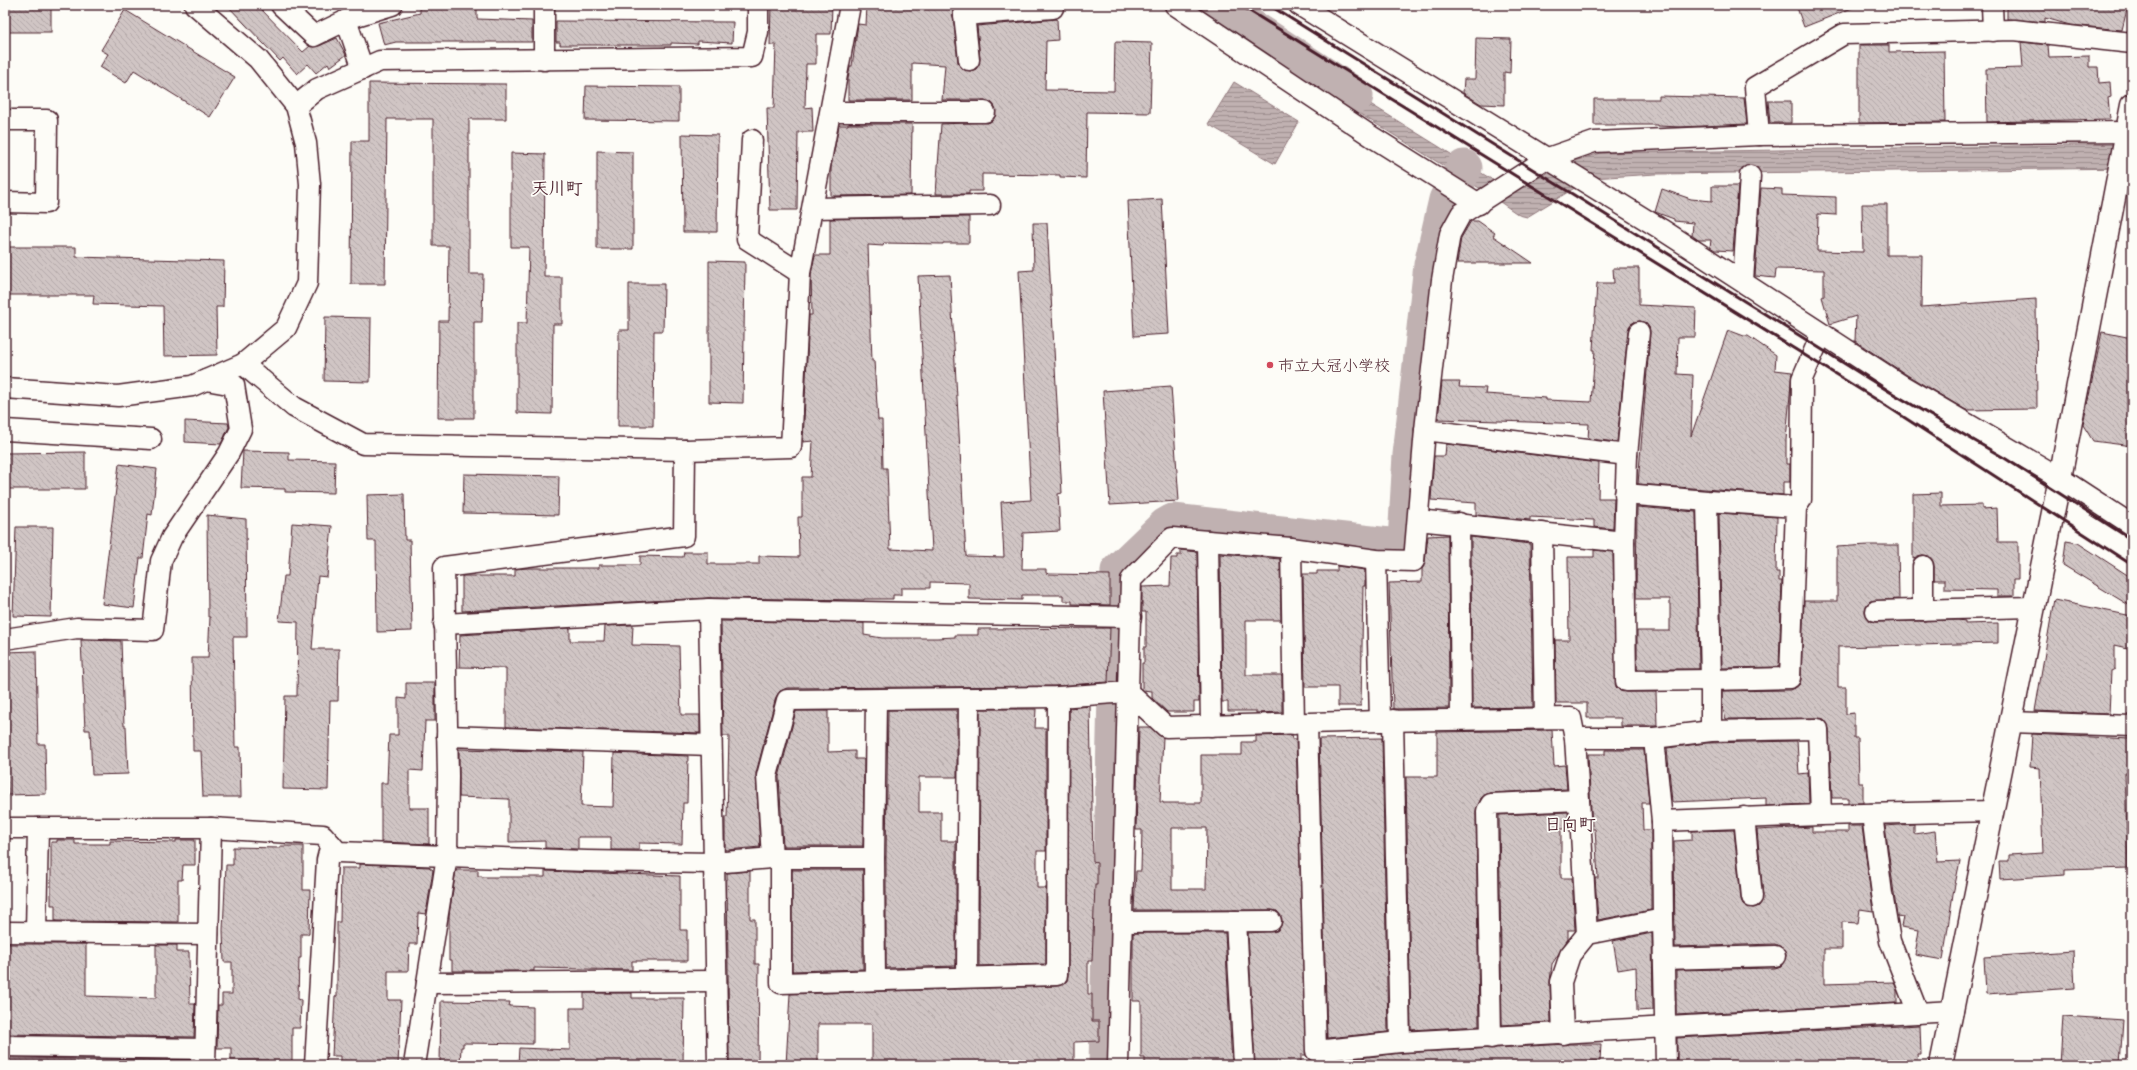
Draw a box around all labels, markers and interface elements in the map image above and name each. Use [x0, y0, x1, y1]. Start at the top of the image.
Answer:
district label: 天川町 [532, 178, 583, 199]
place label: 市立大冠小学校 [1278, 356, 1390, 376]
marker: 市立大冠小学校 [1265, 360, 1275, 370]
district label: 日向町 [1545, 814, 1596, 835]

